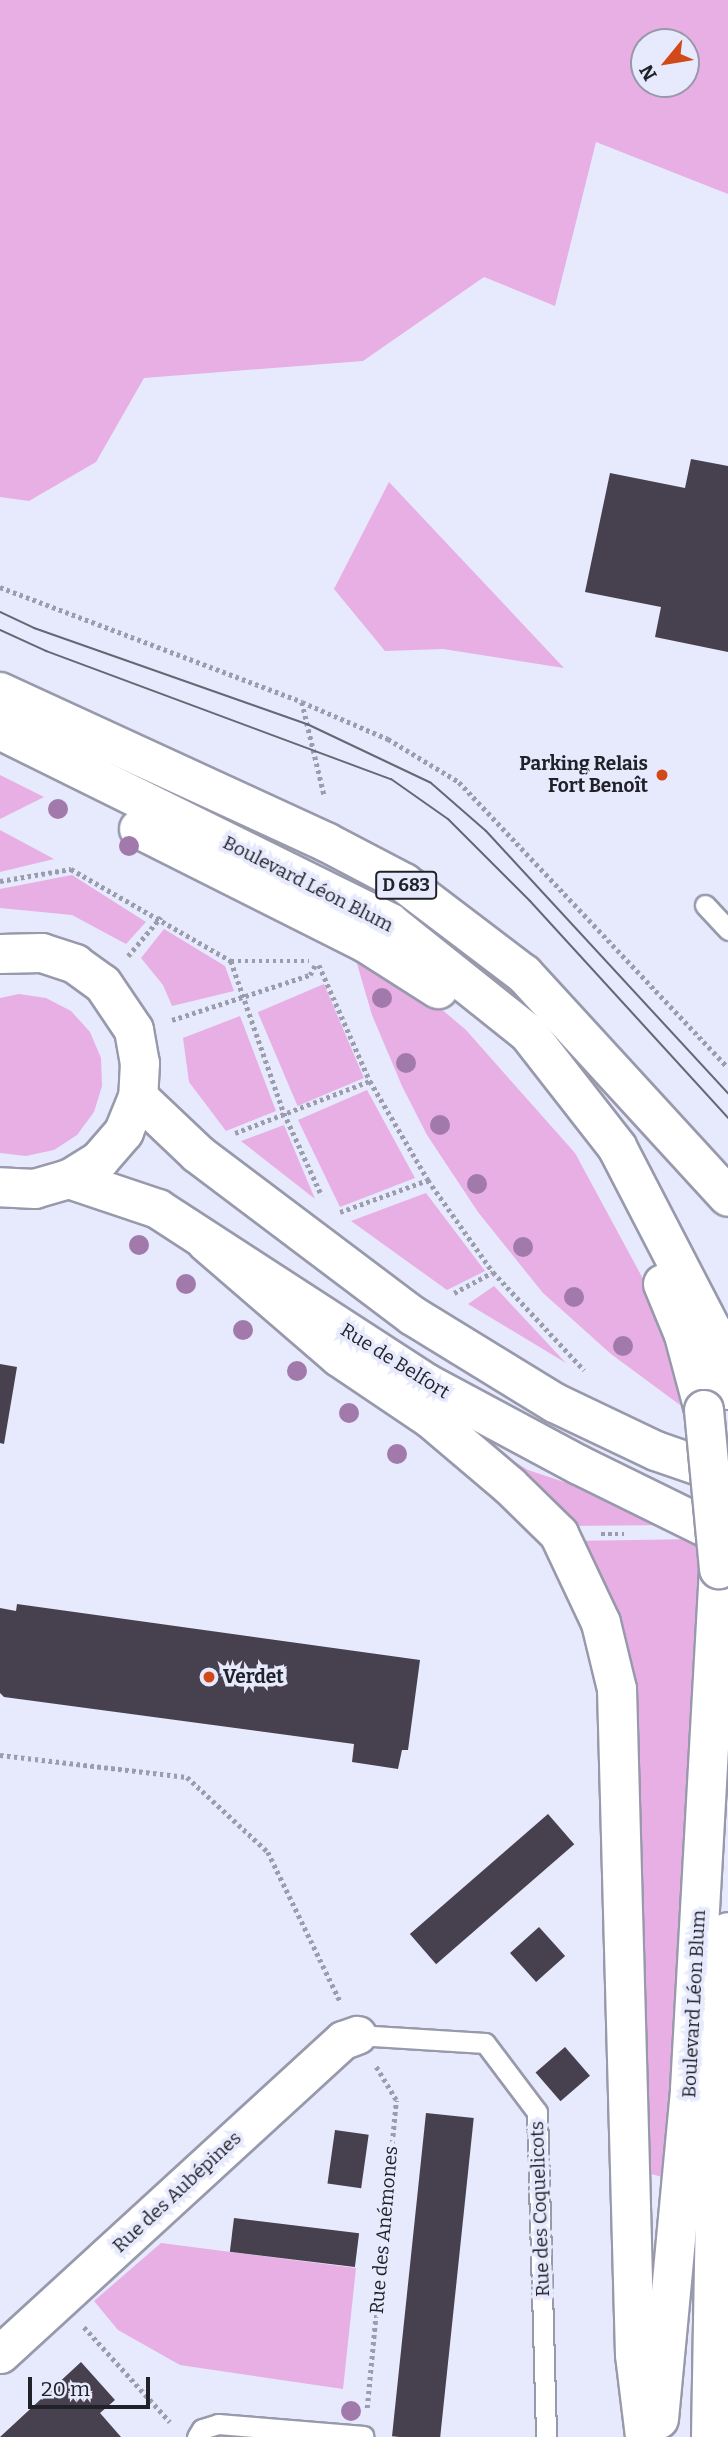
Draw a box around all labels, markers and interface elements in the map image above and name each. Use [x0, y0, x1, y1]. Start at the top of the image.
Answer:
north arrow [630, 28, 700, 98]
text: N [634, 61, 662, 85]
place label: Parking Relais Fort Benoît [519, 753, 648, 797]
marker: Parking Relais Fort Benoît [654, 767, 670, 783]
street label: Boulevard Léon Blum [219, 831, 397, 937]
road number: D 683 [374, 870, 438, 900]
street label: Rue de Belfort [336, 1318, 454, 1404]
place label: Verdet [223, 1666, 284, 1688]
marker: Verdet [201, 1669, 217, 1685]
street label: Boulevard Léon Blum [678, 1909, 710, 2099]
street label: Rue des Coquelicots [526, 2121, 554, 2297]
street label: Rue des Aubépines [108, 2127, 246, 2257]
street label: Rue des Anémones [365, 2145, 403, 2315]
scale bar [32, 2364, 154, 2408]
text: 20 m [41, 2376, 90, 2402]

